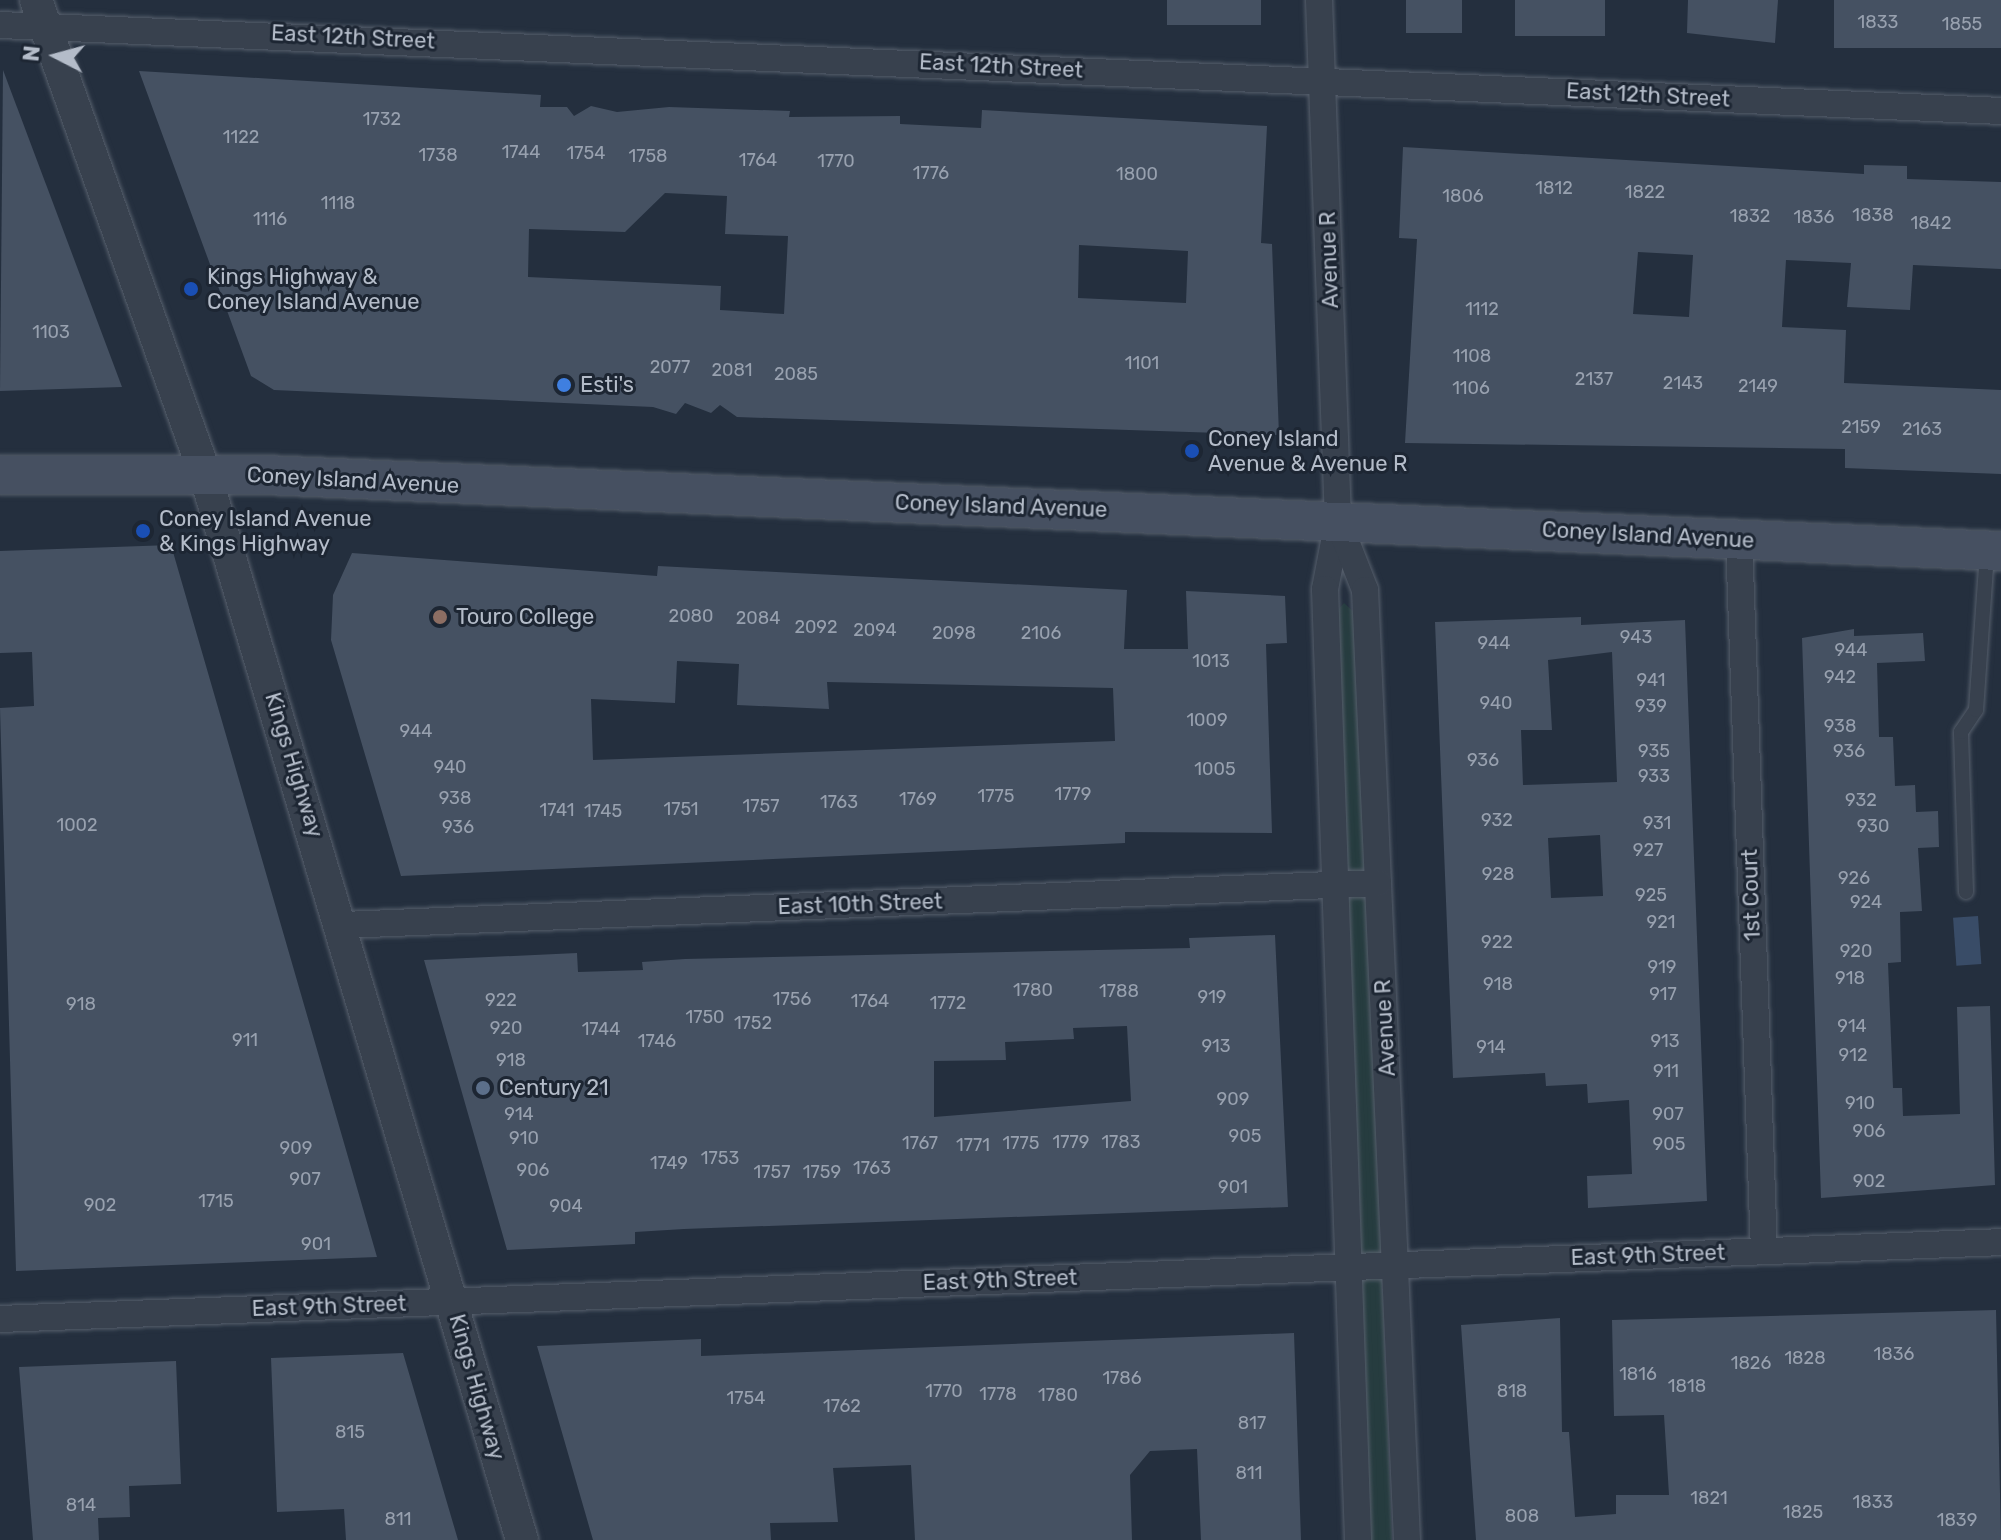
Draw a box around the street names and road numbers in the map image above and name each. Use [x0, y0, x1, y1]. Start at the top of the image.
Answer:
street label: East 12th Street [270, 20, 436, 54]
street label: East 12th Street [918, 49, 1084, 83]
street label: East 12th Street [1565, 78, 1731, 112]
street label: Avenue R [1314, 211, 1344, 309]
street label: Coney Island Avenue [246, 461, 460, 499]
street label: Coney Island Avenue [894, 489, 1108, 523]
street label: Coney Island Avenue [1541, 516, 1755, 554]
street label: Kings Highway [259, 689, 329, 841]
street label: 1st Court [1736, 849, 1766, 941]
street label: East 10th Street [777, 888, 943, 920]
street label: Avenue R [1369, 979, 1401, 1077]
street label: East 9th Street [1570, 1239, 1726, 1271]
street label: East 9th Street [922, 1264, 1078, 1296]
street label: East 9th Street [251, 1290, 407, 1322]
street label: Kings Highway [444, 1311, 510, 1463]

